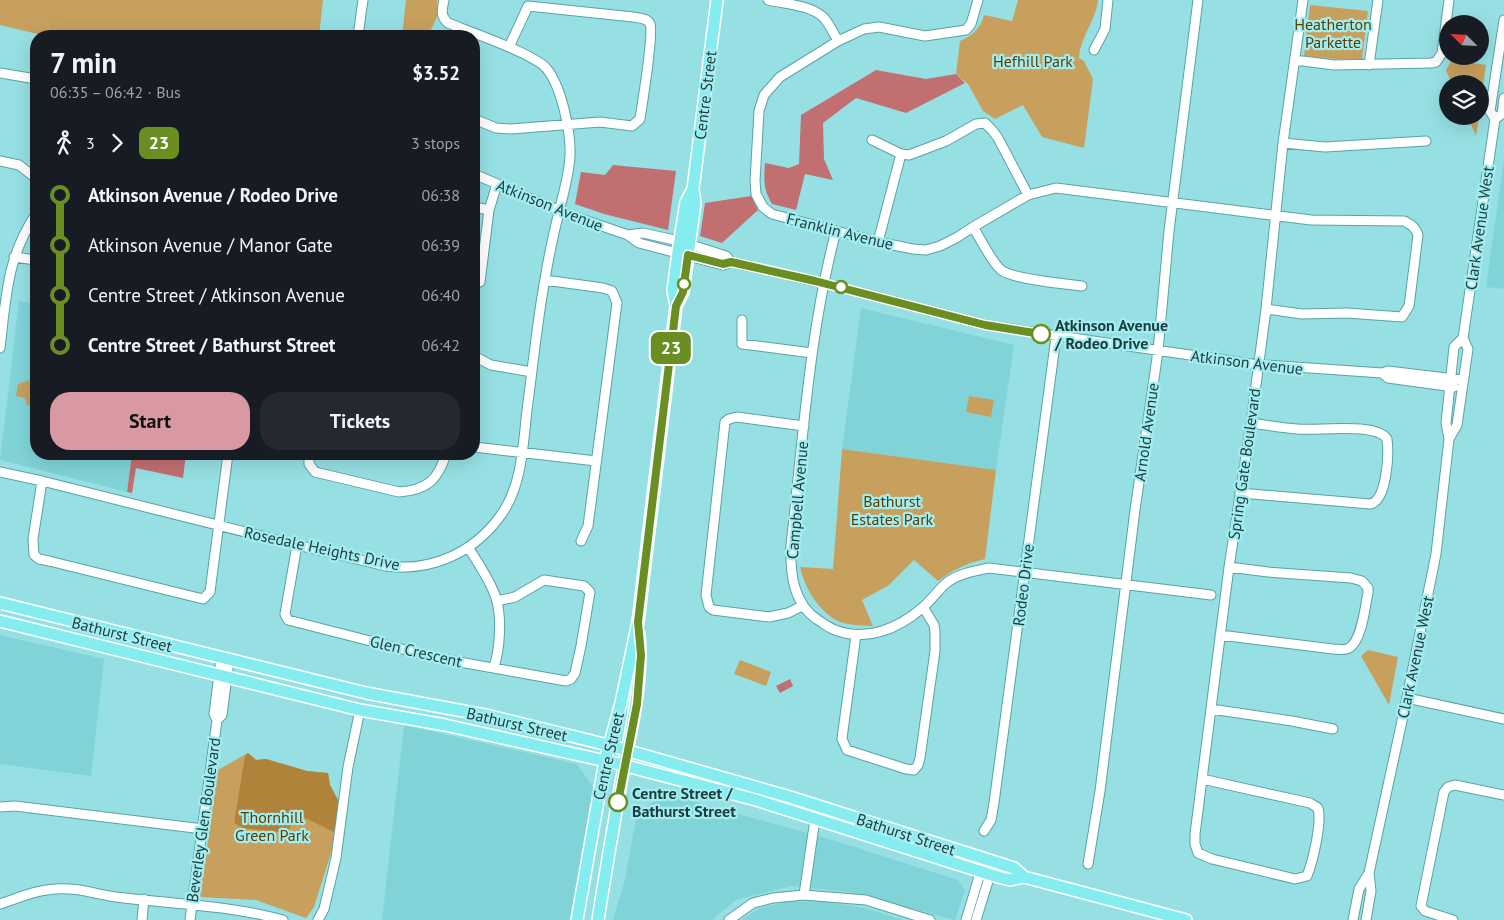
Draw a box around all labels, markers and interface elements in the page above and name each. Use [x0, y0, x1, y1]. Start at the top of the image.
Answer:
park label: Heatherton Parkette [1294, 14, 1372, 52]
north arrow [1439, 15, 1489, 65]
map controls [1439, 15, 1489, 125]
text: 7 min [50, 44, 117, 81]
street label: Centre Street [690, 49, 720, 141]
park label: Hefhill Park [993, 51, 1073, 71]
text: $3.52 [412, 61, 460, 85]
button: layers [1439, 75, 1489, 125]
text: 06:35 – 06:42 · Bus [50, 82, 181, 102]
icon: walk [50, 129, 78, 157]
icon: forward [103, 129, 131, 157]
text: 23 [149, 131, 169, 154]
text: 3 [86, 133, 95, 153]
text: 3 stops [411, 133, 460, 153]
street label: Clark Avenue West [1460, 164, 1498, 291]
street label: Atkinson Avenue [494, 175, 606, 235]
text: Atkinson Avenue / Rodeo Drive [88, 183, 338, 207]
text: 06:38 [422, 185, 460, 205]
street label: Franklin Avenue [784, 208, 896, 254]
text: Atkinson Avenue / Manor Gate [88, 233, 333, 257]
text: 06:39 [422, 235, 460, 255]
unlabelled marker [677, 277, 691, 291]
unlabelled marker [834, 280, 848, 294]
text: Centre Street / Atkinson Avenue [88, 283, 345, 307]
text: 06:40 [422, 285, 460, 305]
place label: Atkinson Avenue / Rodeo Drive [1054, 315, 1168, 353]
marker: Atkinson Avenue / Rodeo Drive [1031, 324, 1051, 344]
line badge: 23 [648, 332, 694, 364]
text: Centre Street / Bathurst Street [88, 333, 335, 357]
text: 06:42 [422, 335, 460, 355]
text: 23 [661, 336, 681, 359]
street label: Atkinson Avenue [1190, 345, 1304, 379]
street label: Arnold Avenue [1129, 382, 1163, 482]
street label: Spring Gate Boulevard [1223, 387, 1265, 541]
button: Start [50, 392, 250, 450]
button: Tickets [260, 392, 460, 450]
street label: Campbell Avenue [782, 440, 812, 560]
park label: Bathurst Estates Park [851, 491, 934, 529]
street label: Rosedale Heights Drive [242, 522, 402, 574]
street label: Rodeo Drive [1008, 543, 1038, 627]
street label: Clark Avenue West [1392, 593, 1438, 720]
street label: Bathurst Street [70, 612, 175, 656]
street label: Glen Crescent [368, 631, 465, 671]
street label: Bathurst Street [465, 703, 570, 745]
street label: Centre Street [588, 710, 628, 802]
street label: Beverley Glen Boulevard [182, 736, 224, 904]
place label: Centre Street / Bathurst Street [632, 783, 736, 821]
marker: Centre Street / Bathurst Street [608, 792, 628, 812]
park label: Thornhill Green Park [235, 807, 309, 845]
street label: Bathurst Street [854, 809, 959, 860]

